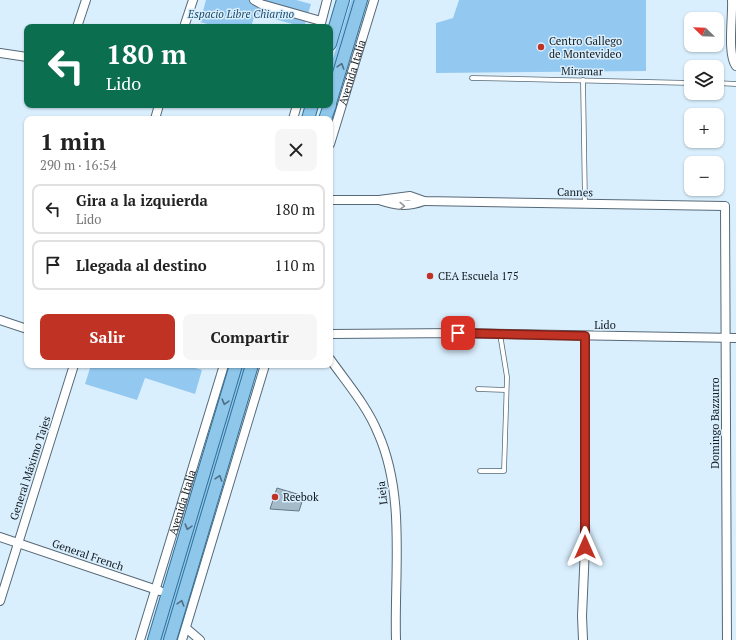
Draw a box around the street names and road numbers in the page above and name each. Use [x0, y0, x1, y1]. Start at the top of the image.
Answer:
street label: Avenida Italia [335, 37, 369, 107]
street label: Miramar [561, 64, 604, 78]
street label: Cannes [557, 185, 593, 199]
street label: Lido [594, 318, 616, 332]
street label: Domingo Bazzurro [708, 377, 722, 469]
street label: General Máximo Tajes [7, 414, 54, 522]
street label: Avenida Italia [165, 467, 199, 537]
street label: Lieja [374, 480, 390, 506]
street label: General French [50, 536, 126, 574]

